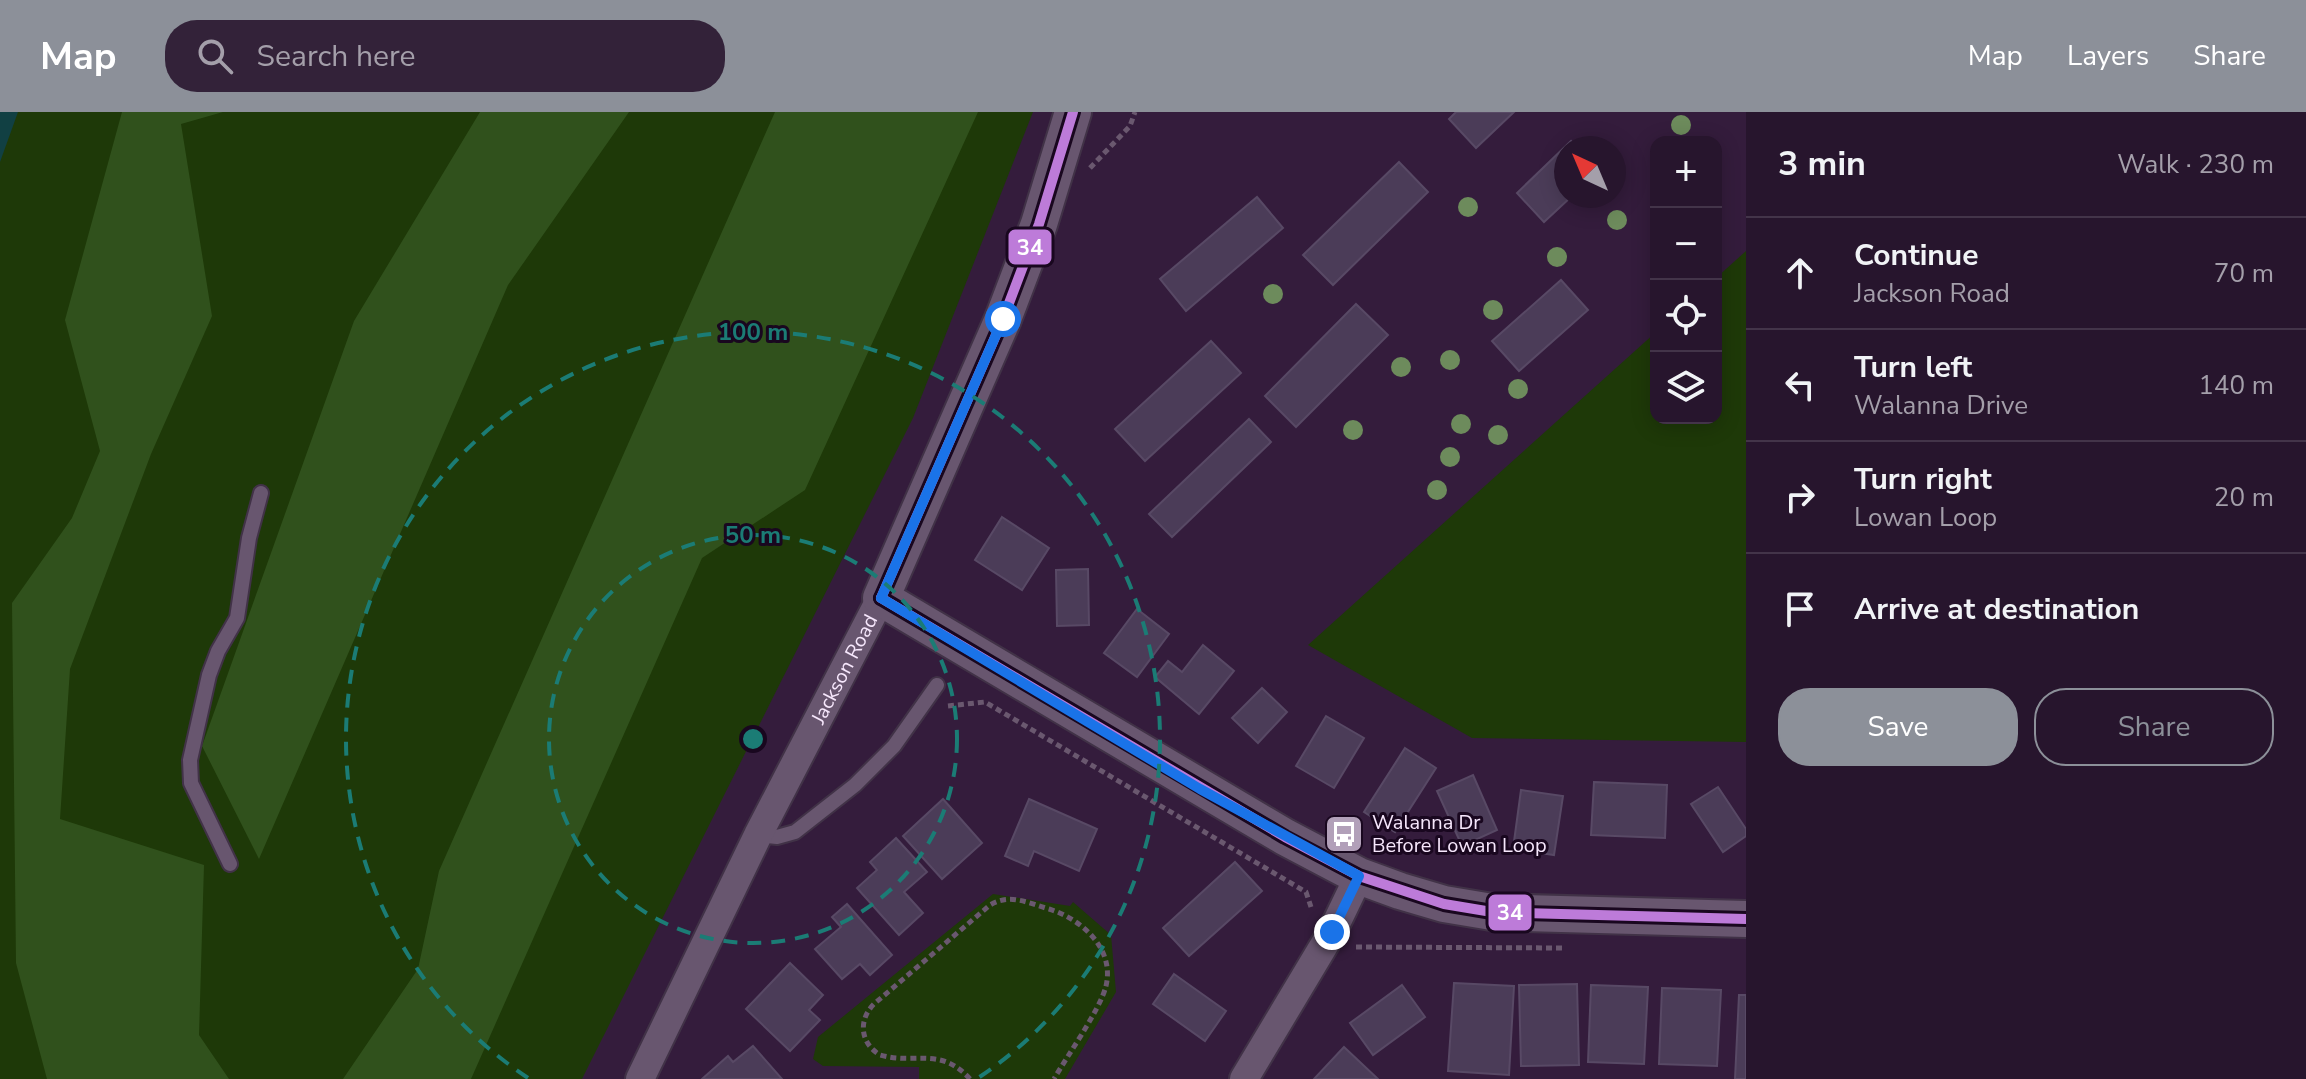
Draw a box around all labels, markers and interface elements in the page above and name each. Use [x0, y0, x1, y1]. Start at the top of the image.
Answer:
search box [165, 20, 725, 92]
text: Map [40, 31, 117, 82]
icon: search [193, 34, 237, 78]
text: Search here [257, 36, 416, 77]
text: Map [1968, 37, 2023, 75]
text: Layers [2067, 37, 2149, 75]
text: Share [2193, 37, 2266, 75]
north arrow [1554, 136, 1626, 208]
map controls [1650, 136, 1722, 424]
button: + [1650, 136, 1722, 208]
text: 3 min [1778, 141, 1866, 187]
text: Walk · 230 m [2117, 147, 2274, 182]
button: − [1650, 208, 1722, 280]
line badge: 34 [1007, 228, 1053, 266]
text: 34 [1017, 233, 1043, 263]
text: Continue [1854, 235, 1979, 276]
icon: ahead [1778, 251, 1822, 295]
text: 70 m [2214, 256, 2274, 291]
text: Jackson Road [1854, 276, 2010, 311]
button: locate [1650, 280, 1722, 352]
route start [985, 301, 1021, 337]
text: 100 m [718, 316, 788, 348]
text: Turn left [1854, 347, 1972, 388]
button: layers [1650, 352, 1722, 424]
icon: left [1778, 363, 1822, 407]
text: 140 m [2198, 368, 2274, 403]
text: Walanna Drive [1854, 388, 2028, 423]
text: Turn right [1854, 459, 1992, 500]
icon: right [1778, 475, 1822, 519]
text: 20 m [2214, 480, 2274, 515]
text: Lowan Loop [1854, 500, 1997, 535]
text: 50 m [725, 519, 781, 551]
icon: arrive [1778, 587, 1822, 631]
text: Arrive at destination [1854, 589, 2139, 630]
street label: Jackson Road [804, 610, 884, 729]
button: Save [1778, 688, 2018, 766]
button: Share [2034, 688, 2274, 766]
centre of rings [739, 725, 767, 753]
place label: Walanna Dr Before Lowan Loop [1372, 809, 1547, 859]
bus stop icon: Walanna Dr Before Lowan Loop [1323, 813, 1365, 855]
line badge: 34 [1487, 893, 1533, 932]
text: 34 [1497, 898, 1523, 928]
route end [1314, 914, 1350, 950]

